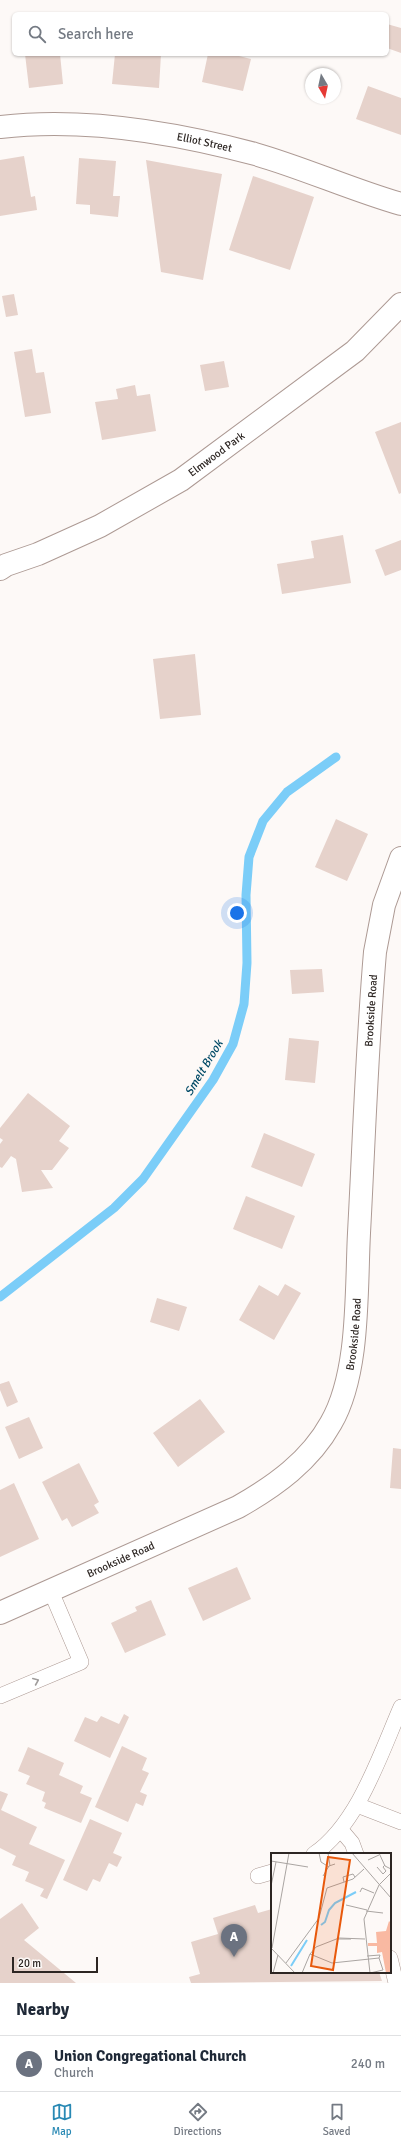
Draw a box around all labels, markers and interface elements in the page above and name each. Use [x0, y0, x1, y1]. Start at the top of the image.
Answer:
search box [12, 12, 389, 56]
icon: search [26, 23, 48, 45]
text: Search here [58, 25, 134, 43]
north arrow [305, 68, 341, 104]
street label: Elliot Street [176, 130, 234, 154]
street label: Elmwood Park [185, 429, 247, 479]
your location [227, 903, 247, 923]
street label: Brookside Road [362, 974, 380, 1047]
water label: Smelt Brook [182, 1037, 227, 1099]
street label: Brookside Road [343, 1297, 363, 1371]
street label: Brookside Road [85, 1539, 157, 1580]
one-way arrow [31, 1678, 39, 1686]
inset map [271, 1853, 391, 1973]
pin: A [221, 1924, 247, 1957]
scale bar [12, 1955, 98, 1974]
text: 20 m [18, 1957, 41, 1970]
text: Nearby [16, 1999, 69, 2020]
text: Union Congregational Church [54, 2047, 246, 2065]
text: A [25, 2056, 33, 2072]
text: 240 m [351, 2056, 385, 2072]
text: Church [54, 2065, 94, 2081]
tab: Map [51, 2101, 73, 2138]
tab: Directions [174, 2101, 222, 2138]
tab: Saved [323, 2101, 350, 2138]

